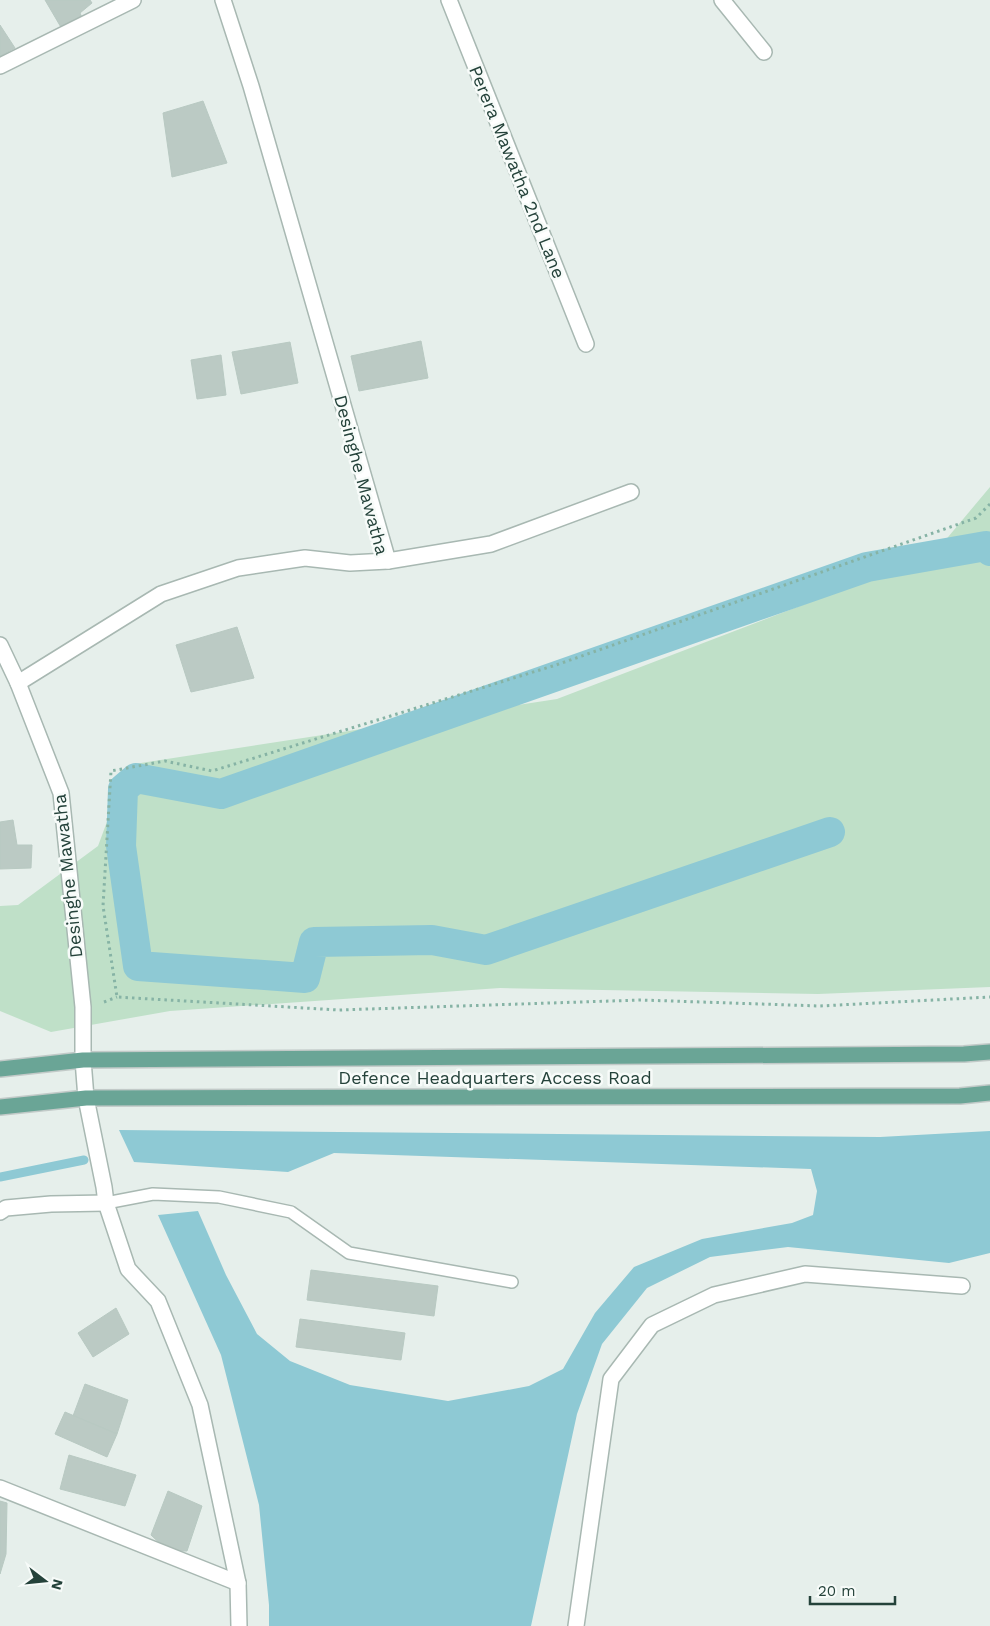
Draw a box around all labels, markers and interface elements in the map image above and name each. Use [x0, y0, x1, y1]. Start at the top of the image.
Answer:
street label: Perera Mawatha 2nd Lane [465, 62, 570, 281]
street label: Desinghe Mawatha [330, 393, 393, 557]
street label: Desinghe Mawatha [48, 793, 87, 959]
street label: Defence Headquarters Access Road [338, 1067, 652, 1088]
north arrow [20, 1556, 70, 1606]
scale bar [810, 1574, 895, 1606]
text: N [48, 1577, 67, 1592]
text: 20 m [818, 1582, 856, 1600]

